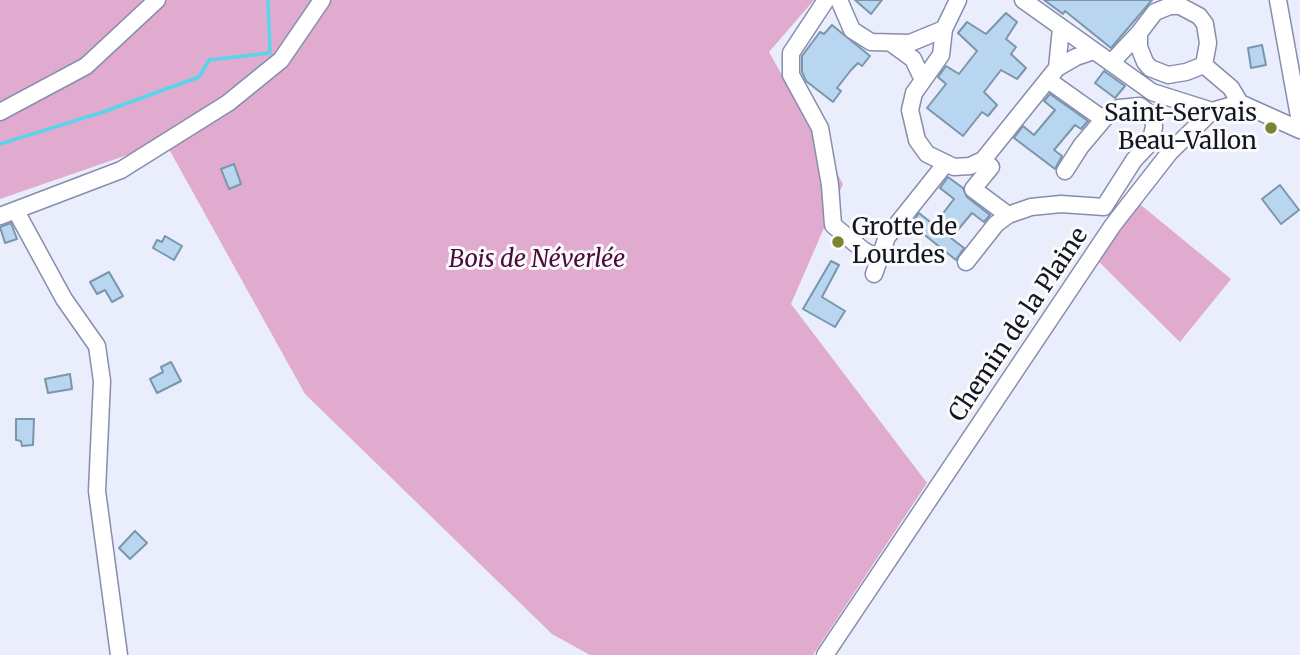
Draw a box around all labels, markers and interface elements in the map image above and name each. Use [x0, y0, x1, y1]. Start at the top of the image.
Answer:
place label: Saint-Servais Beau-Vallon [1104, 100, 1257, 156]
marker: Saint-Servais Beau-Vallon [1263, 120, 1279, 136]
place label: Grotte de Lourdes [852, 214, 957, 270]
street label: Chemin de la Plaine [943, 223, 1095, 427]
marker: Grotte de Lourdes [830, 234, 846, 250]
park label: Bois de Néverlée [449, 246, 625, 274]

